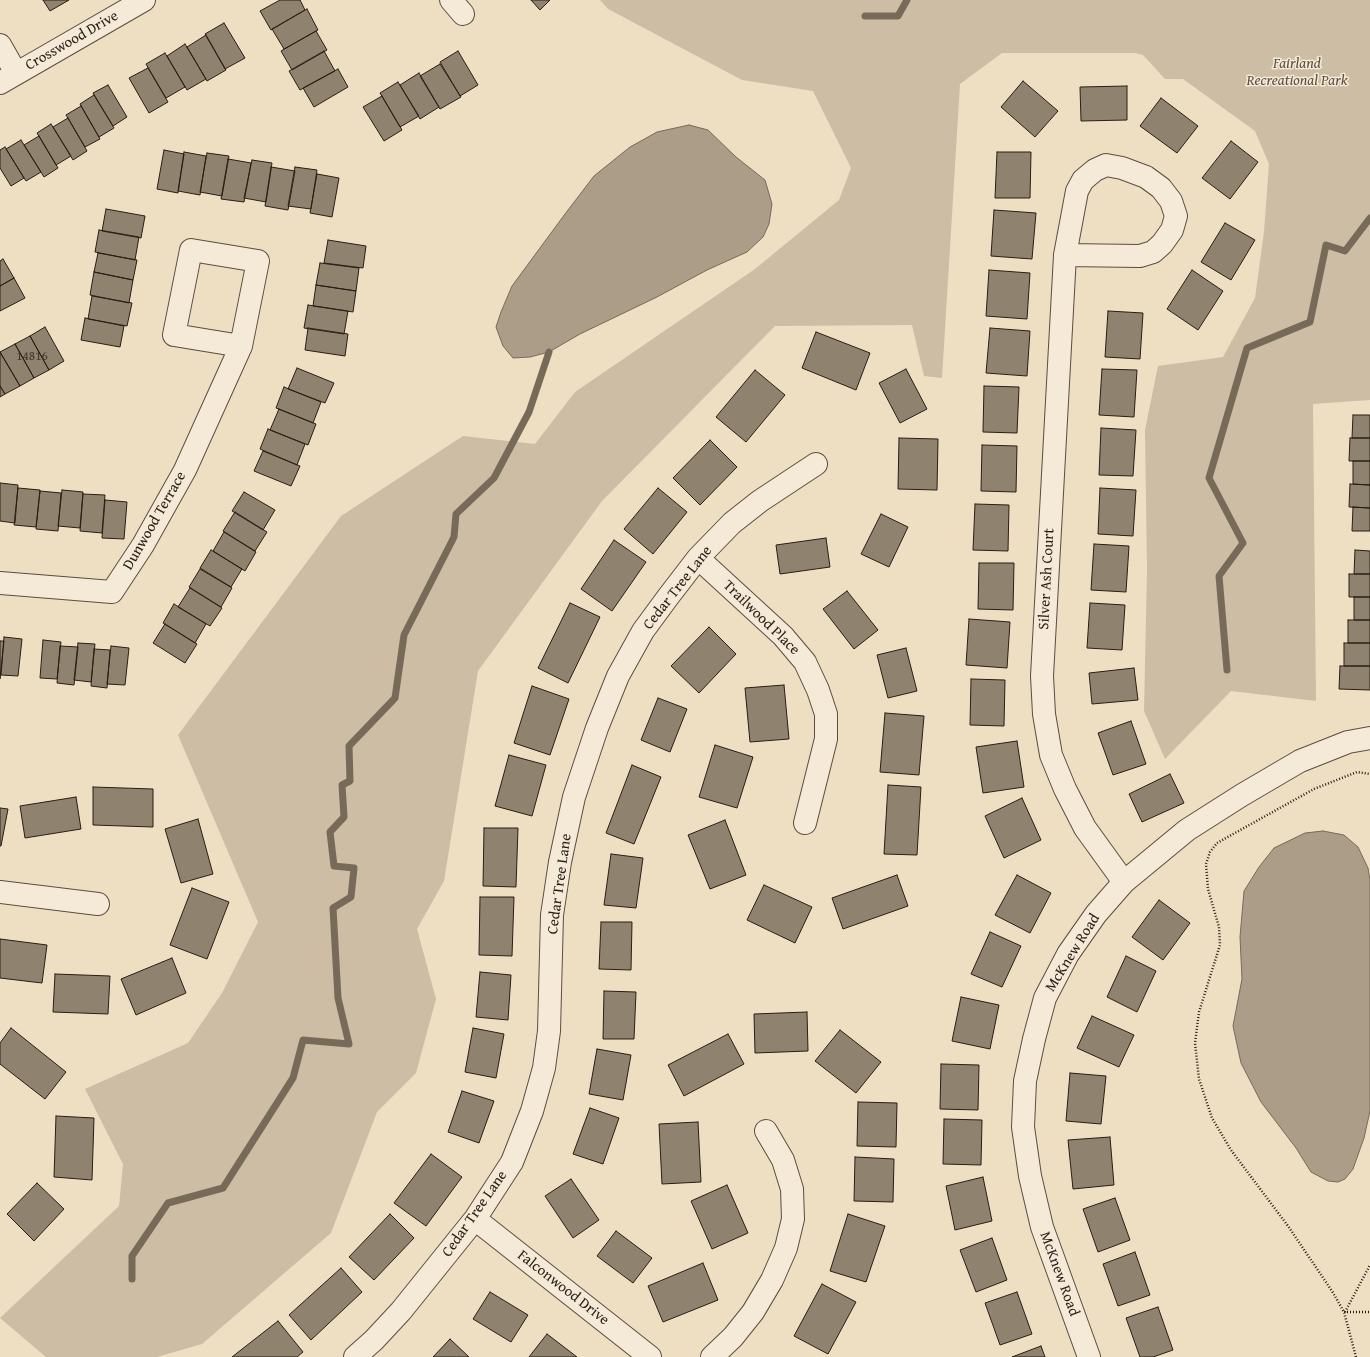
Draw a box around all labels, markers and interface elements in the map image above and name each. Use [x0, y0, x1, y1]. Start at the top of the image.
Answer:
street label: Crosswood Drive [22, 7, 122, 75]
park label: Fairland Recreational Park [1246, 55, 1348, 90]
house number: 14816 [16, 349, 48, 365]
street label: Dunwood Terrace [120, 469, 190, 573]
street label: Silver Ash Court [1035, 528, 1059, 630]
street label: Cedar Tree Lane [640, 543, 716, 633]
street label: Trailwood Place [719, 577, 803, 659]
street label: Cedar Tree Lane [544, 833, 576, 935]
street label: McKnew Road [1042, 911, 1104, 995]
street label: Cedar Tree Lane [439, 1167, 511, 1261]
street label: McKnew Road [1035, 1229, 1083, 1319]
street label: Falconwood Drive [514, 1247, 612, 1329]

